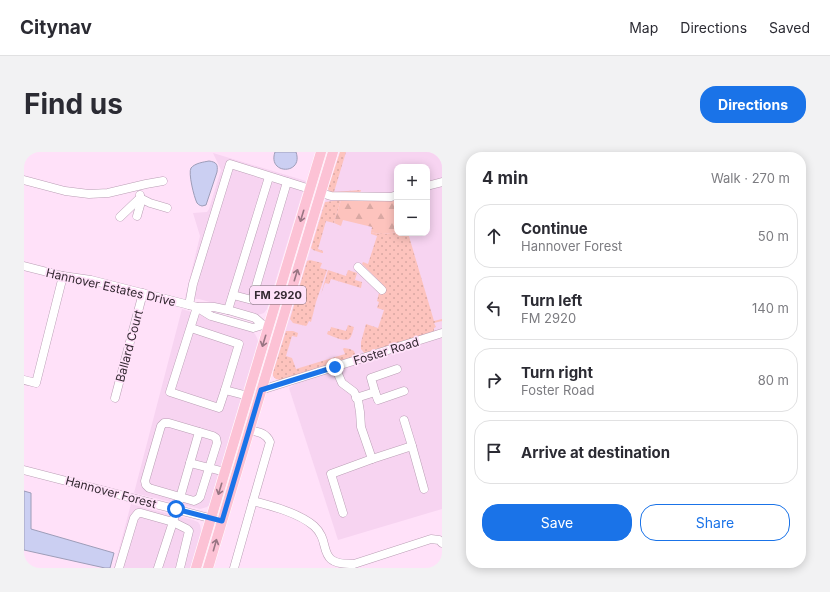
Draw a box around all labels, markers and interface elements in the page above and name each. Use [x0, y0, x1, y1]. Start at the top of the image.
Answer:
text: Citynav [20, 16, 92, 39]
text: Map [629, 19, 658, 36]
text: Directions [680, 19, 747, 36]
text: Saved [769, 19, 810, 36]
button: Directions [700, 86, 806, 123]
text: Find us [24, 87, 123, 121]
map controls [394, 164, 430, 236]
button: + [394, 164, 430, 200]
text: 4 min [482, 168, 528, 188]
text: Walk · 270 m [711, 170, 790, 186]
button: − [394, 200, 430, 236]
one-way arrow [298, 209, 305, 222]
text: Continue [521, 219, 588, 238]
icon: ahead [483, 225, 505, 247]
text: 50 m [758, 228, 789, 244]
text: Hannover Forest [521, 238, 622, 254]
street label: Hannover Estates Drive [45, 265, 177, 309]
one-way arrow [293, 269, 300, 282]
road number: FM 2920 [250, 286, 306, 304]
text: Turn left [521, 291, 582, 310]
icon: left [483, 297, 505, 319]
text: 140 m [752, 300, 789, 316]
street label: Ballard Court [112, 308, 146, 384]
text: FM 2920 [521, 310, 576, 326]
one-way arrow [260, 334, 267, 347]
street label: Foster Road [351, 334, 421, 368]
route end [326, 358, 344, 376]
text: Turn right [521, 363, 593, 382]
icon: right [483, 369, 505, 391]
text: 80 m [758, 372, 789, 388]
text: Foster Road [521, 382, 594, 398]
icon: arrive [483, 441, 505, 463]
text: Arrive at destination [521, 443, 670, 462]
street label: Hannover Forest [64, 473, 158, 511]
one-way arrow [216, 482, 223, 495]
route start [167, 500, 185, 518]
button: Save [482, 504, 632, 541]
button: Share [640, 504, 790, 541]
one-way arrow [212, 538, 219, 551]

